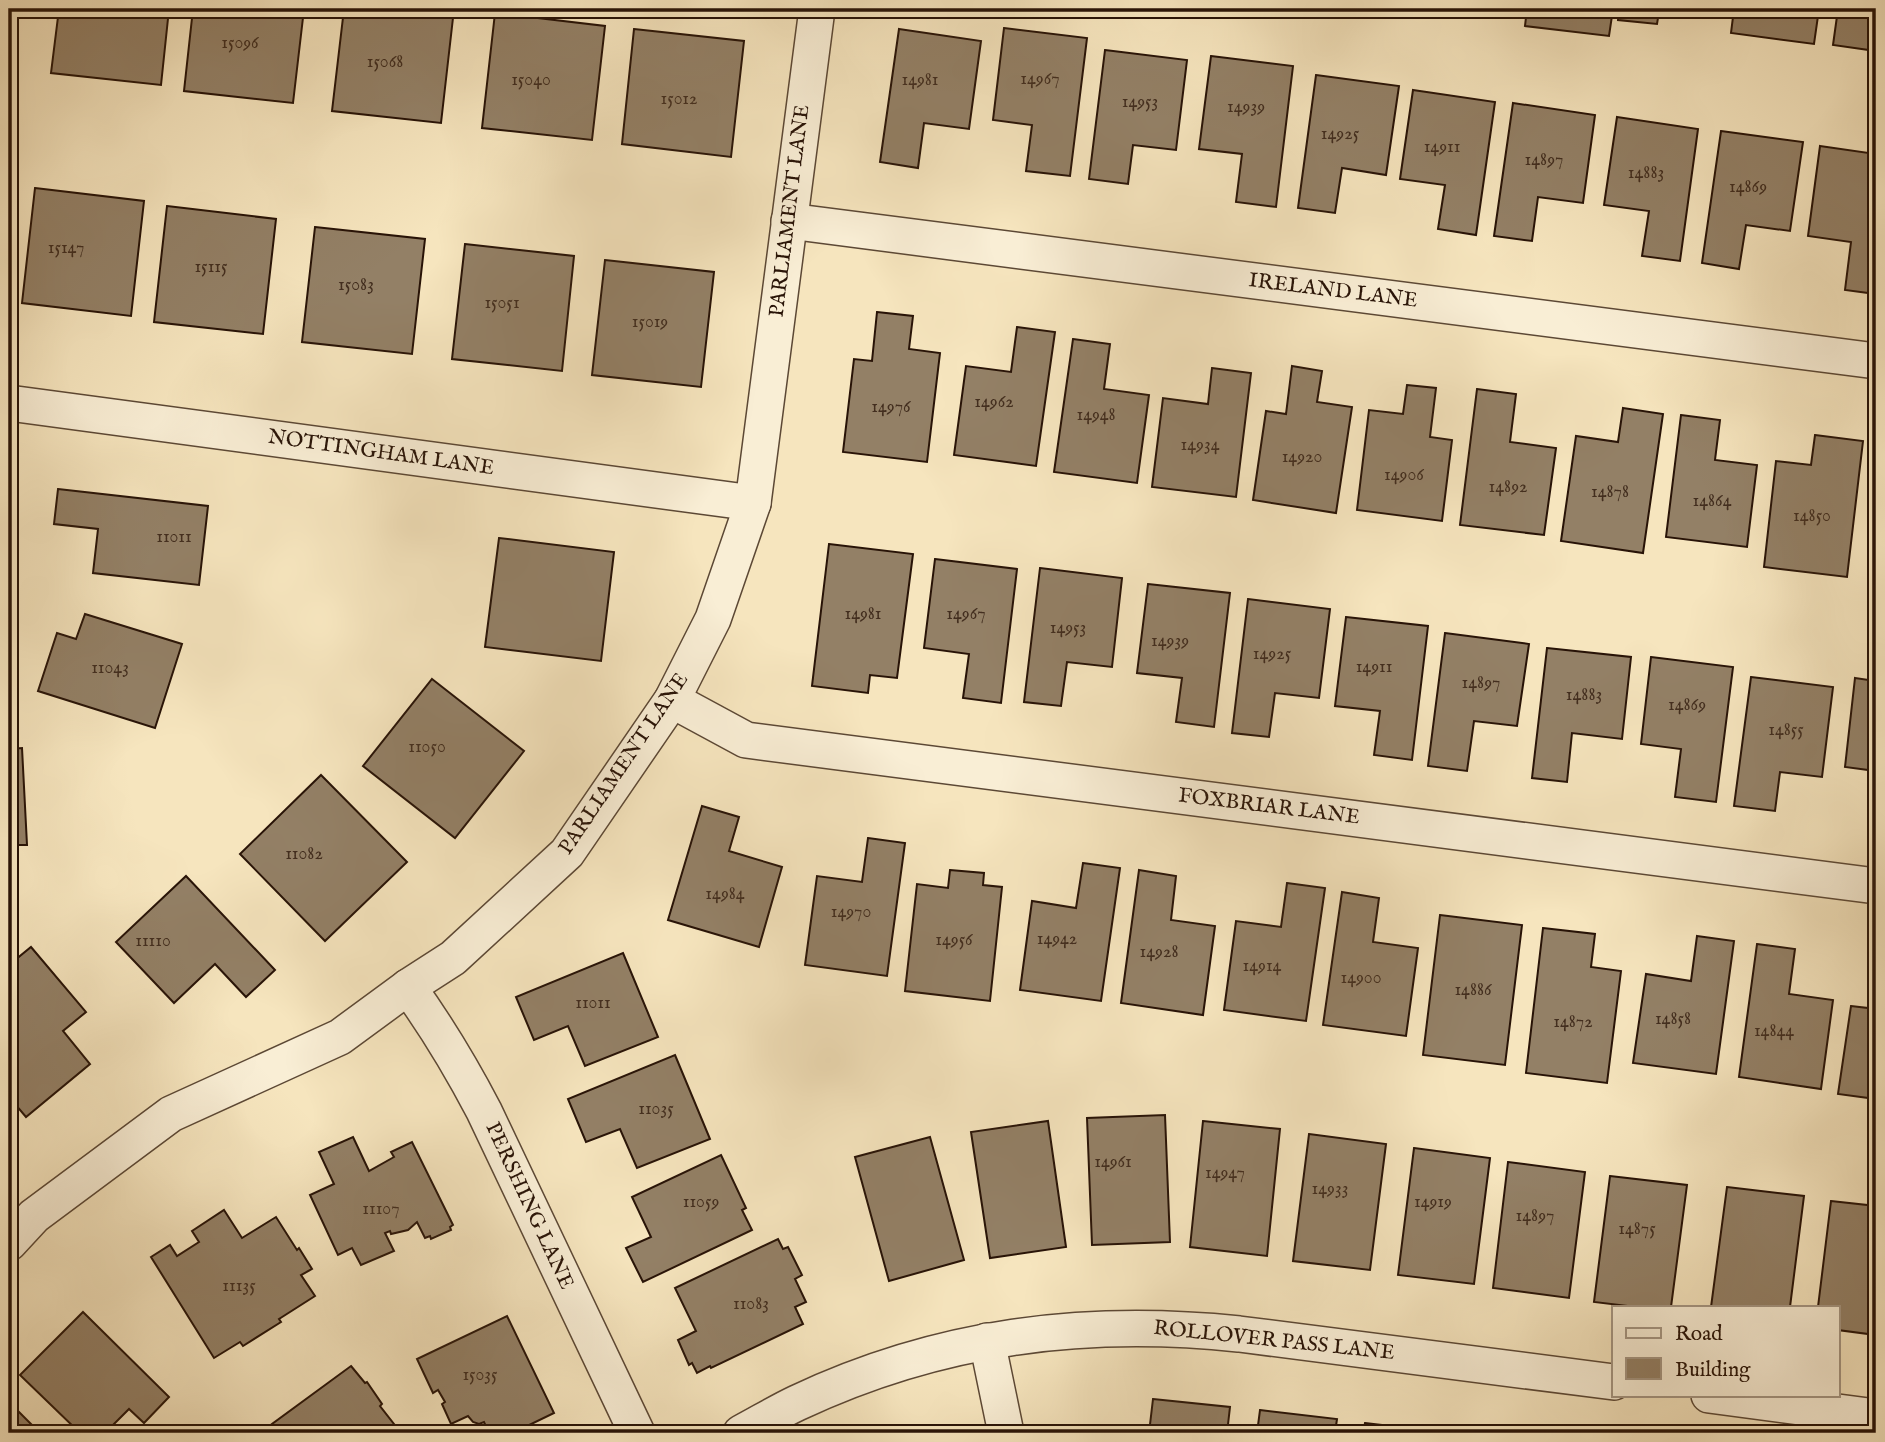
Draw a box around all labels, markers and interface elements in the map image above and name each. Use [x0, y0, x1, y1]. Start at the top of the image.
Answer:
house number: 15096 [221, 32, 259, 55]
house number: 15068 [367, 51, 403, 74]
house number: 14967 [1020, 68, 1060, 91]
house number: 15040 [511, 69, 551, 92]
house number: 14981 [901, 69, 939, 92]
house number: 15012 [660, 88, 698, 111]
house number: 14953 [1122, 91, 1158, 114]
house number: 14939 [1227, 96, 1265, 119]
street label: PARLIAMENT LANE [764, 103, 816, 319]
house number: 14925 [1321, 123, 1360, 146]
house number: 14911 [1424, 136, 1460, 159]
house number: 14897 [1525, 149, 1563, 172]
house number: 14883 [1628, 162, 1664, 185]
house number: 14869 [1729, 176, 1767, 199]
house number: 15147 [48, 237, 84, 260]
house number: 15115 [194, 256, 228, 279]
street label: IRELAND LANE [1247, 267, 1419, 315]
house number: 15083 [338, 274, 374, 297]
house number: 15051 [484, 292, 520, 315]
house number: 15019 [632, 311, 668, 334]
house number: 14962 [974, 391, 1014, 414]
house number: 14976 [871, 396, 911, 419]
house number: 14948 [1076, 404, 1116, 427]
street label: NOTTINGHAM LANE [266, 424, 496, 482]
house number: 14934 [1181, 434, 1220, 457]
house number: 14920 [1282, 446, 1322, 469]
house number: 14906 [1384, 464, 1424, 487]
house number: 14892 [1489, 476, 1527, 499]
house number: 14878 [1591, 481, 1629, 504]
house number: 14864 [1692, 490, 1732, 513]
house number: 14850 [1793, 505, 1831, 528]
house number: 11011 [156, 526, 192, 549]
house number: 14981 [844, 603, 882, 626]
house number: 14967 [946, 603, 986, 626]
house number: 14953 [1050, 617, 1086, 640]
house number: 14939 [1151, 630, 1189, 653]
house number: 14925 [1253, 643, 1292, 666]
house number: 14911 [1356, 656, 1392, 679]
house number: 11043 [91, 657, 129, 680]
street label: PARLIAMENT LANE [553, 668, 695, 860]
house number: 14897 [1462, 672, 1500, 695]
house number: 14883 [1566, 684, 1602, 707]
house number: 14869 [1668, 694, 1706, 717]
house number: 14855 [1768, 719, 1804, 742]
house number: 11050 [408, 736, 446, 759]
street label: FOXBRIAR LANE [1177, 782, 1361, 832]
house number: 11082 [285, 843, 323, 866]
house number: 14984 [705, 883, 745, 906]
house number: 14970 [831, 901, 871, 924]
house number: 14942 [1037, 928, 1077, 951]
house number: 14956 [935, 929, 973, 952]
house number: 11110 [135, 930, 171, 953]
house number: 14928 [1140, 941, 1178, 964]
house number: 14914 [1243, 955, 1282, 978]
house number: 14900 [1340, 967, 1382, 990]
house number: 14886 [1454, 979, 1492, 1002]
house number: 11011 [575, 992, 611, 1015]
house number: 14858 [1655, 1008, 1691, 1031]
house number: 14872 [1553, 1011, 1593, 1034]
house number: 14844 [1754, 1020, 1794, 1043]
house number: 11035 [638, 1098, 674, 1121]
street label: PERSHING LANE [478, 1118, 580, 1294]
house number: 14961 [1094, 1151, 1132, 1174]
house number: 14947 [1205, 1162, 1245, 1185]
house number: 14933 [1312, 1178, 1348, 1201]
house number: 11059 [683, 1191, 719, 1214]
house number: 14919 [1414, 1191, 1452, 1214]
house number: 11107 [362, 1198, 400, 1221]
house number: 14897 [1516, 1205, 1554, 1228]
house number: 14875 [1618, 1218, 1656, 1241]
house number: 11135 [222, 1275, 256, 1298]
house number: 11083 [733, 1293, 769, 1316]
legend [1612, 1306, 1840, 1396]
street label: ROLLOVER PASS LANE [1152, 1315, 1396, 1367]
text: Road [1675, 1321, 1723, 1348]
text: Building [1675, 1357, 1751, 1384]
house number: 15035 [462, 1364, 498, 1387]

